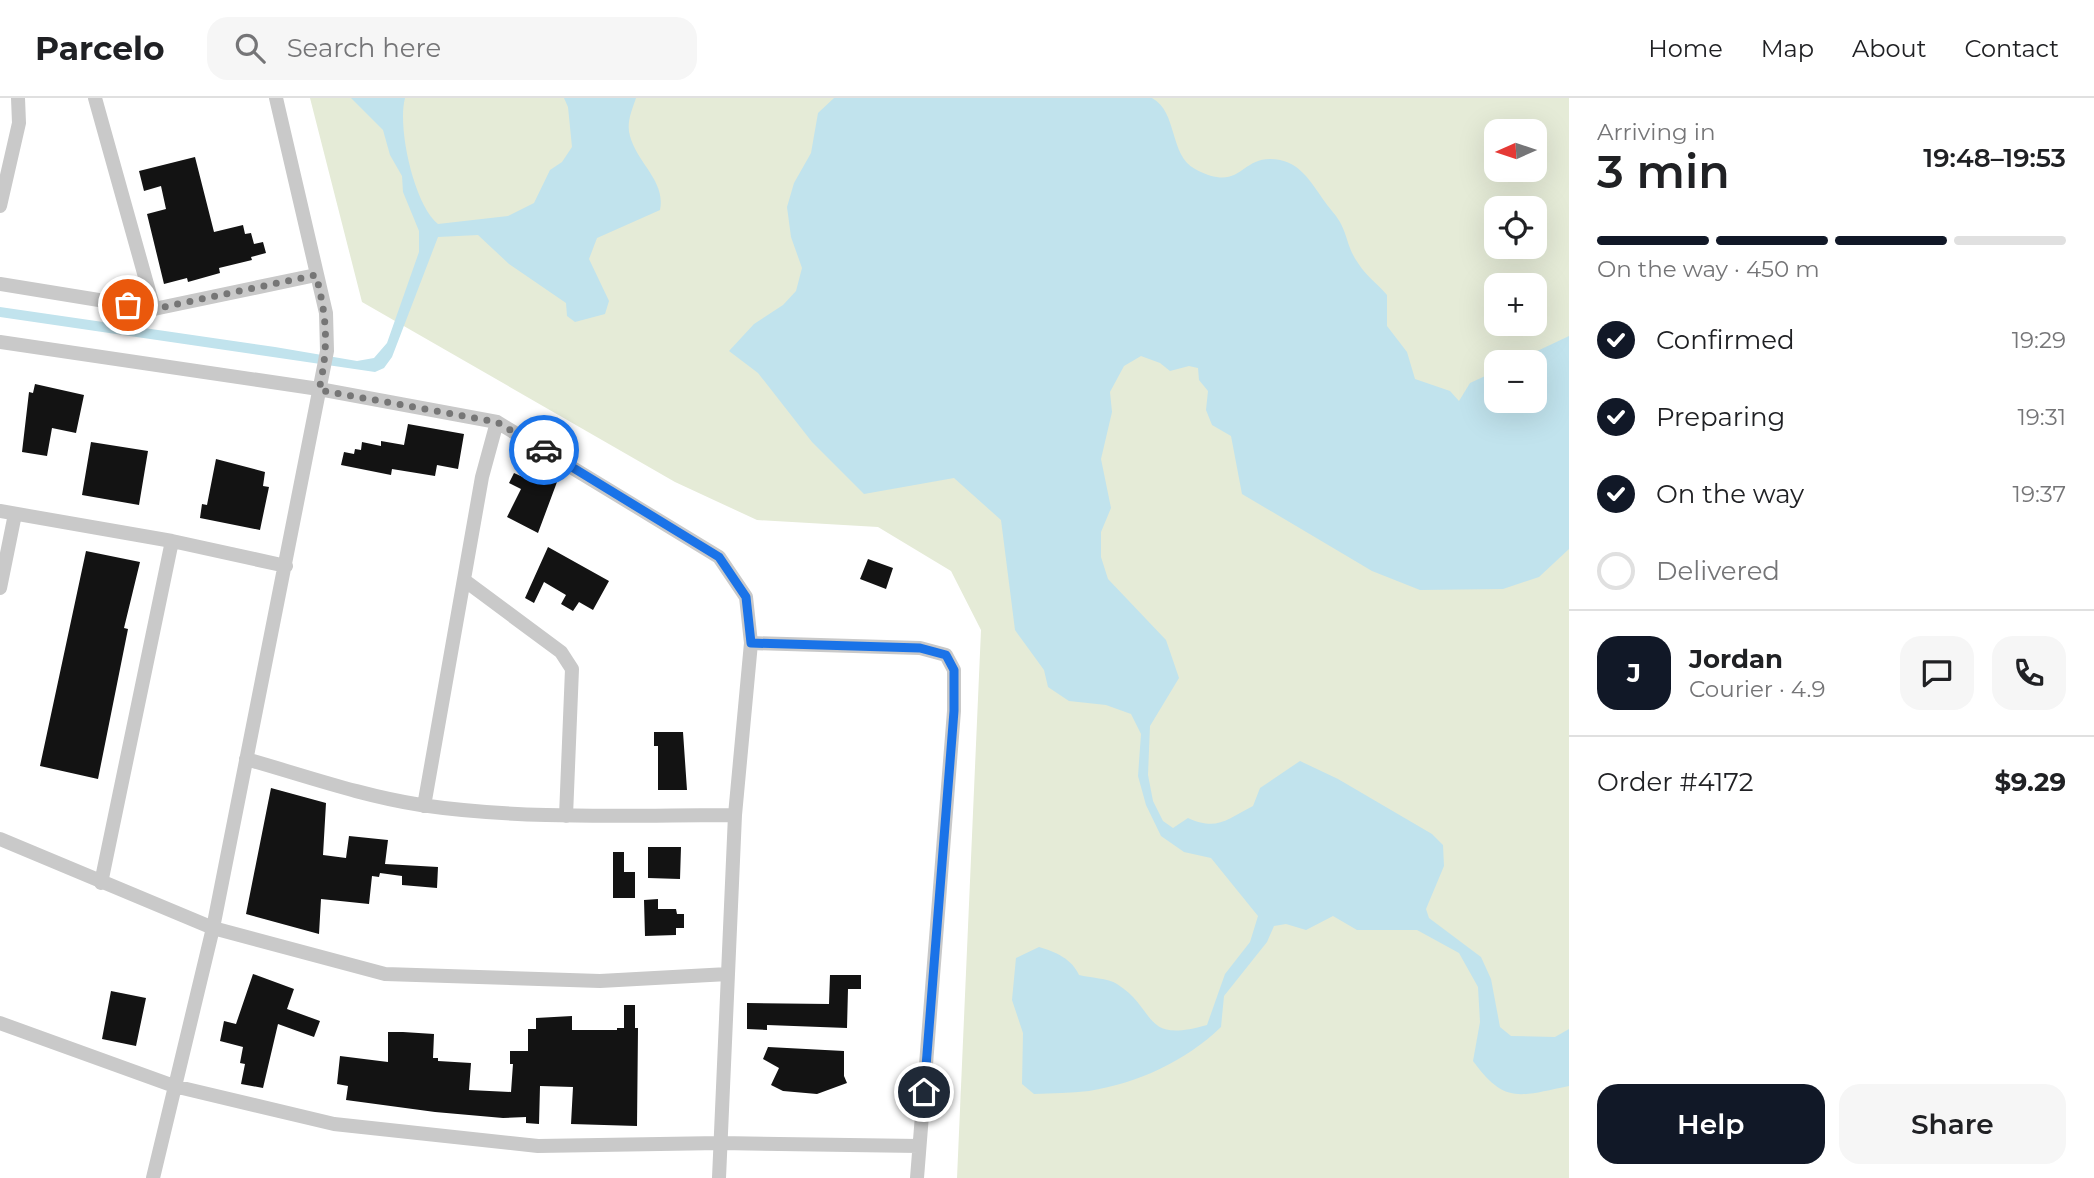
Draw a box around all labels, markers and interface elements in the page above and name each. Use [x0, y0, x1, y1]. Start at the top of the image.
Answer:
search box [207, 17, 697, 80]
text: Parcelo [35, 28, 165, 68]
icon: search [231, 29, 269, 67]
text: Search here [287, 32, 441, 64]
text: Home [1648, 34, 1723, 63]
text: Map [1761, 34, 1814, 63]
text: About [1852, 34, 1926, 63]
text: Contact [1964, 34, 2059, 63]
text: Arriving in [1597, 118, 1716, 146]
north arrow [1484, 119, 1547, 182]
map controls [1484, 119, 1547, 413]
text: 19:48–19:53 [1923, 142, 2066, 174]
text: 3 min [1597, 143, 1730, 200]
button: locate [1484, 196, 1547, 259]
text: On the way · 450 m [1597, 255, 1820, 283]
button: + [1484, 273, 1547, 336]
pin [98, 275, 158, 335]
icon: bag [109, 286, 147, 324]
icon: check [1597, 321, 1635, 359]
text: Confirmed [1656, 324, 1795, 356]
text: 19:29 [2012, 326, 2066, 354]
button: − [1484, 350, 1547, 413]
icon: check [1597, 398, 1635, 436]
text: Preparing [1656, 401, 1785, 433]
text: 19:31 [2018, 403, 2066, 431]
courier [509, 415, 579, 485]
icon: car [525, 431, 563, 469]
icon: check [1597, 475, 1635, 513]
text: On the way [1656, 478, 1804, 510]
text: 19:37 [2013, 480, 2066, 508]
text: Delivered [1656, 555, 1780, 587]
button: chat [1900, 636, 1974, 710]
button: phone [1992, 636, 2066, 710]
text: Jordan [1689, 643, 1783, 675]
text: J [1627, 657, 1641, 689]
text: Courier · 4.9 [1689, 675, 1825, 703]
text: Order #4172 [1597, 766, 1754, 798]
text: $9.29 [1994, 766, 2066, 798]
pin [894, 1062, 954, 1122]
icon: home [905, 1073, 943, 1111]
button: Help [1597, 1084, 1825, 1164]
button: Share [1839, 1084, 2066, 1164]

